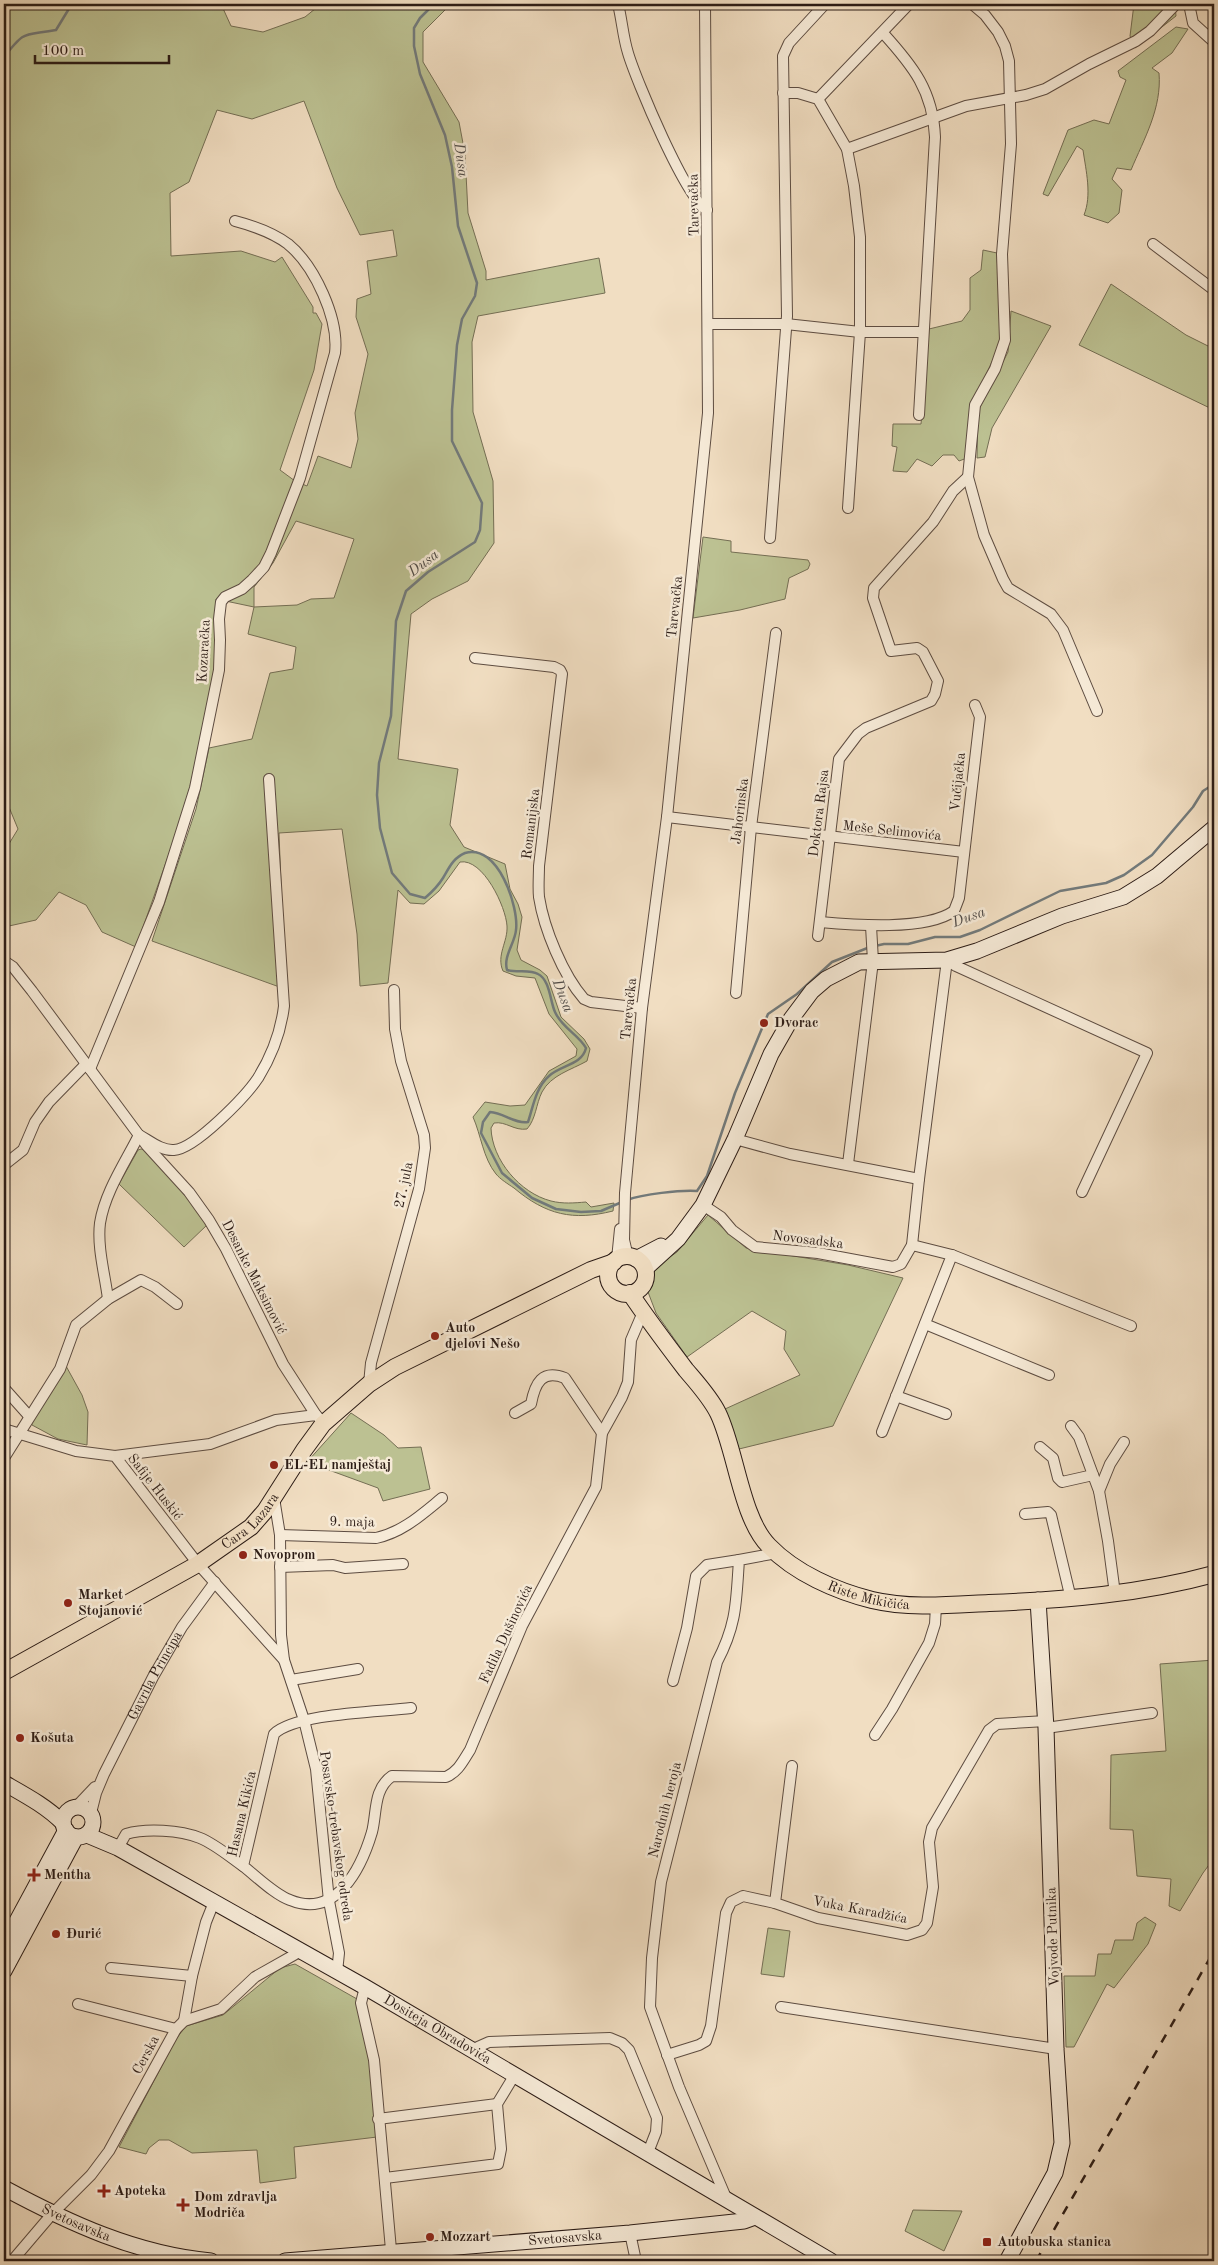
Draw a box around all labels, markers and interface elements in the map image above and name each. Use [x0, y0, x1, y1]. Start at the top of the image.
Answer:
scale bar [35, 32, 169, 64]
text: 100 m [42, 44, 84, 59]
water label: Dusa [450, 141, 470, 178]
street label: Tarevačka [686, 174, 702, 236]
water label: Dusa [405, 548, 442, 581]
street label: Tarevačka [665, 575, 685, 639]
street label: Kozaračka [195, 619, 213, 683]
street label: Vučijačka [948, 752, 968, 812]
street label: Doktora Rajsa [807, 768, 831, 858]
street label: Jahorinska [729, 777, 751, 845]
street label: Romanijska [520, 788, 542, 860]
street label: Meše Selimovića [842, 819, 942, 843]
water label: Dusa [949, 905, 988, 931]
water label: Dusa [549, 976, 575, 1015]
street label: Tarevačka [619, 977, 639, 1041]
place label: Dvorac [774, 1016, 818, 1030]
marker: Dvorac [758, 1017, 770, 1029]
street label: 27. jula [392, 1161, 416, 1209]
street label: Desanke Maksimović [219, 1218, 289, 1336]
street label: Novosadska [772, 1229, 844, 1251]
place label: Auto djelovi Nešo [445, 1321, 520, 1351]
marker: Auto djelovi Nešo [429, 1330, 441, 1342]
street label: Safije Huskić [125, 1451, 185, 1523]
place label: EL-EL namještaj [284, 1458, 391, 1472]
marker: EL-EL namještaj [268, 1459, 280, 1471]
street label: Cara Lazara [219, 1491, 281, 1552]
street label: 9. maja [329, 1515, 375, 1529]
place label: Novoprom [253, 1548, 316, 1562]
marker: Novoprom [237, 1549, 249, 1561]
street label: Riste Mikičića [825, 1579, 910, 1612]
street label: Fadila Dušinovića [477, 1582, 535, 1686]
place label: Market Stojanović [78, 1588, 142, 1618]
marker: Market Stojanović [62, 1597, 74, 1609]
street label: Gavrila Principa [125, 1629, 185, 1722]
place label: Košuta [30, 1731, 74, 1745]
marker: Košuta [14, 1732, 26, 1744]
street label: Posavsko-trebavskog odreda [317, 1750, 355, 1922]
street label: Narodnih heroja [646, 1760, 684, 1860]
street label: Hasana Kikića [225, 1770, 259, 1858]
place label: Mentha [44, 1868, 91, 1882]
marker: Mentha [28, 1869, 40, 1881]
street label: Vojvode Putnika [1044, 1887, 1062, 1987]
street label: Vuka Karadžića [811, 1894, 909, 1926]
place label: Đurić [66, 1927, 101, 1941]
marker: Đurić [50, 1928, 62, 1940]
street label: Dositeja Obradovića [381, 1993, 494, 2067]
street label: Cerska [130, 2033, 162, 2077]
place label: Apoteka [114, 2184, 166, 2198]
marker: Apoteka [98, 2185, 110, 2197]
place label: Dom zdravlja Modriča [194, 2190, 277, 2220]
marker: Dom zdravlja Modriča [176, 2198, 190, 2212]
street label: Svetosavska [39, 2202, 113, 2244]
street label: Svetosavska [528, 2228, 603, 2248]
place label: Mozzart [440, 2230, 491, 2244]
marker: Mozzart [424, 2231, 436, 2243]
place label: Autobuska stanica [997, 2235, 1111, 2249]
marker: Autobuska stanica [981, 2236, 993, 2248]

